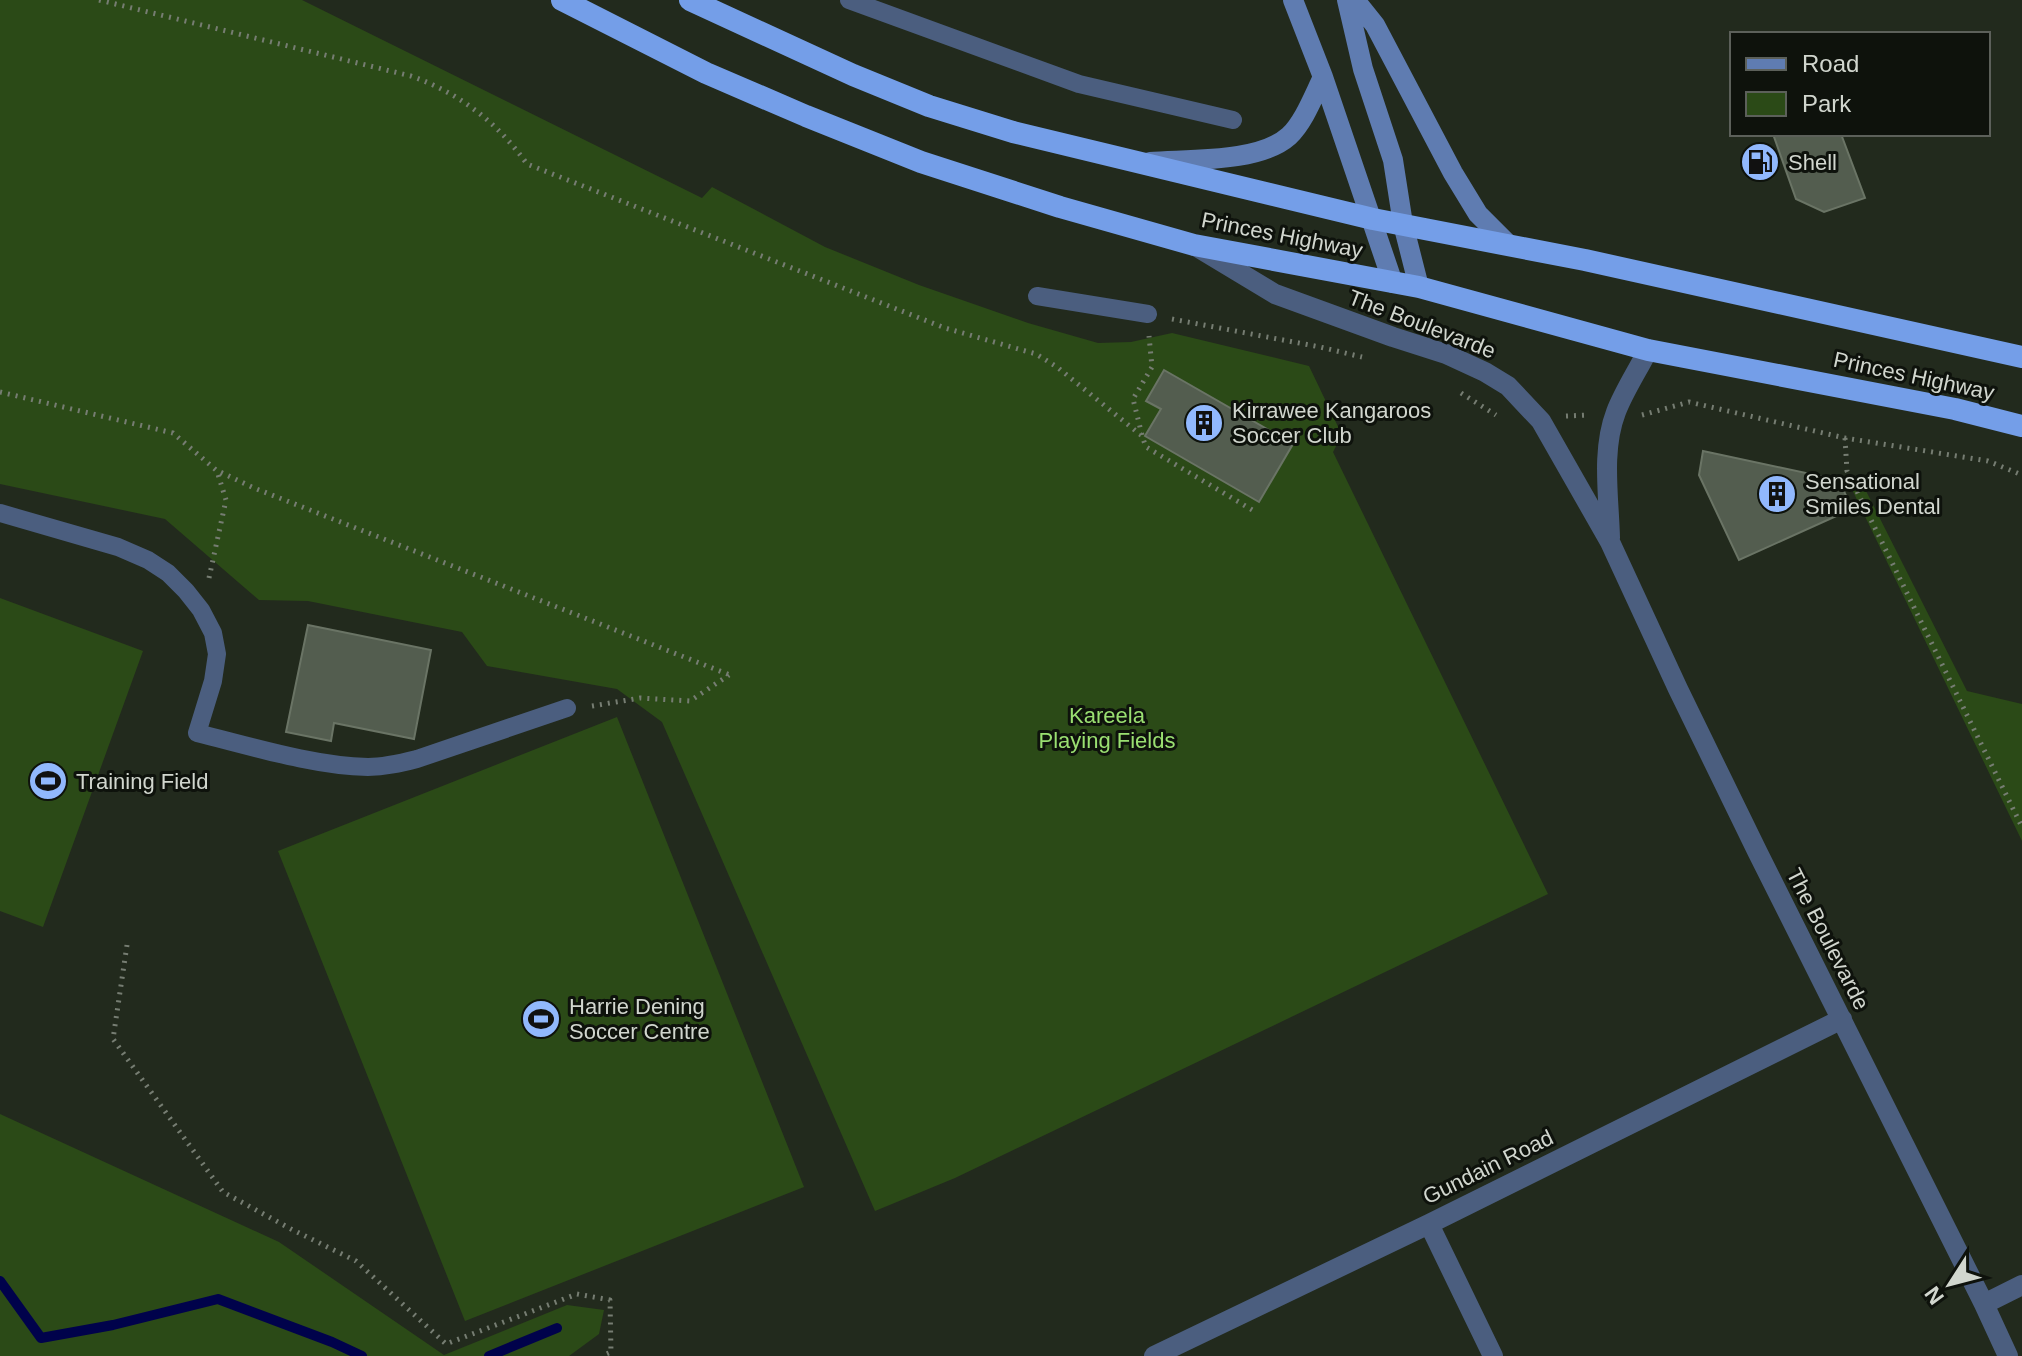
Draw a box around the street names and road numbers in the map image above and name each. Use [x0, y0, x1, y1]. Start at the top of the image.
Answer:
street label: Princes Highway [1199, 207, 1365, 263]
street label: The Boulevarde [1345, 284, 1499, 364]
street label: Princes Highway [1831, 347, 1997, 405]
street label: The Boulevarde [1782, 864, 1874, 1014]
street label: Gundain Road [1419, 1125, 1557, 1209]

